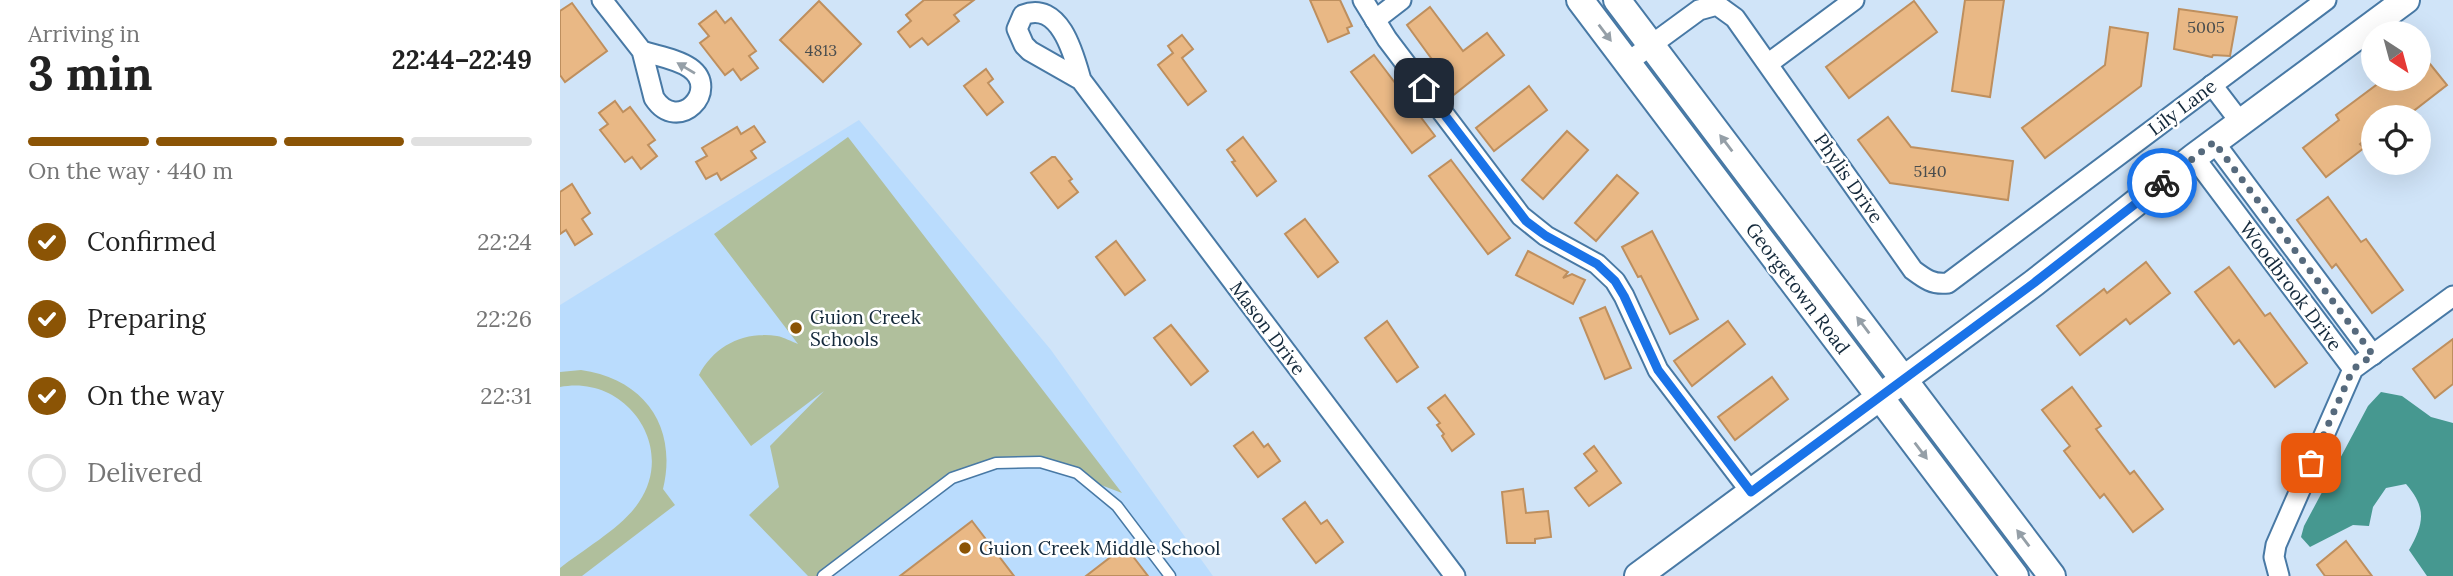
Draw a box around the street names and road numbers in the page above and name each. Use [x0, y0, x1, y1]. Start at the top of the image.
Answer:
street label: Lily Lane [2143, 74, 2221, 140]
street label: Phylis Drive [1809, 128, 1889, 228]
street label: Georgetown Road [1741, 217, 1855, 359]
street label: Woodbrook Drive [2235, 217, 2347, 355]
street label: Mason Drive [1225, 276, 1311, 380]

